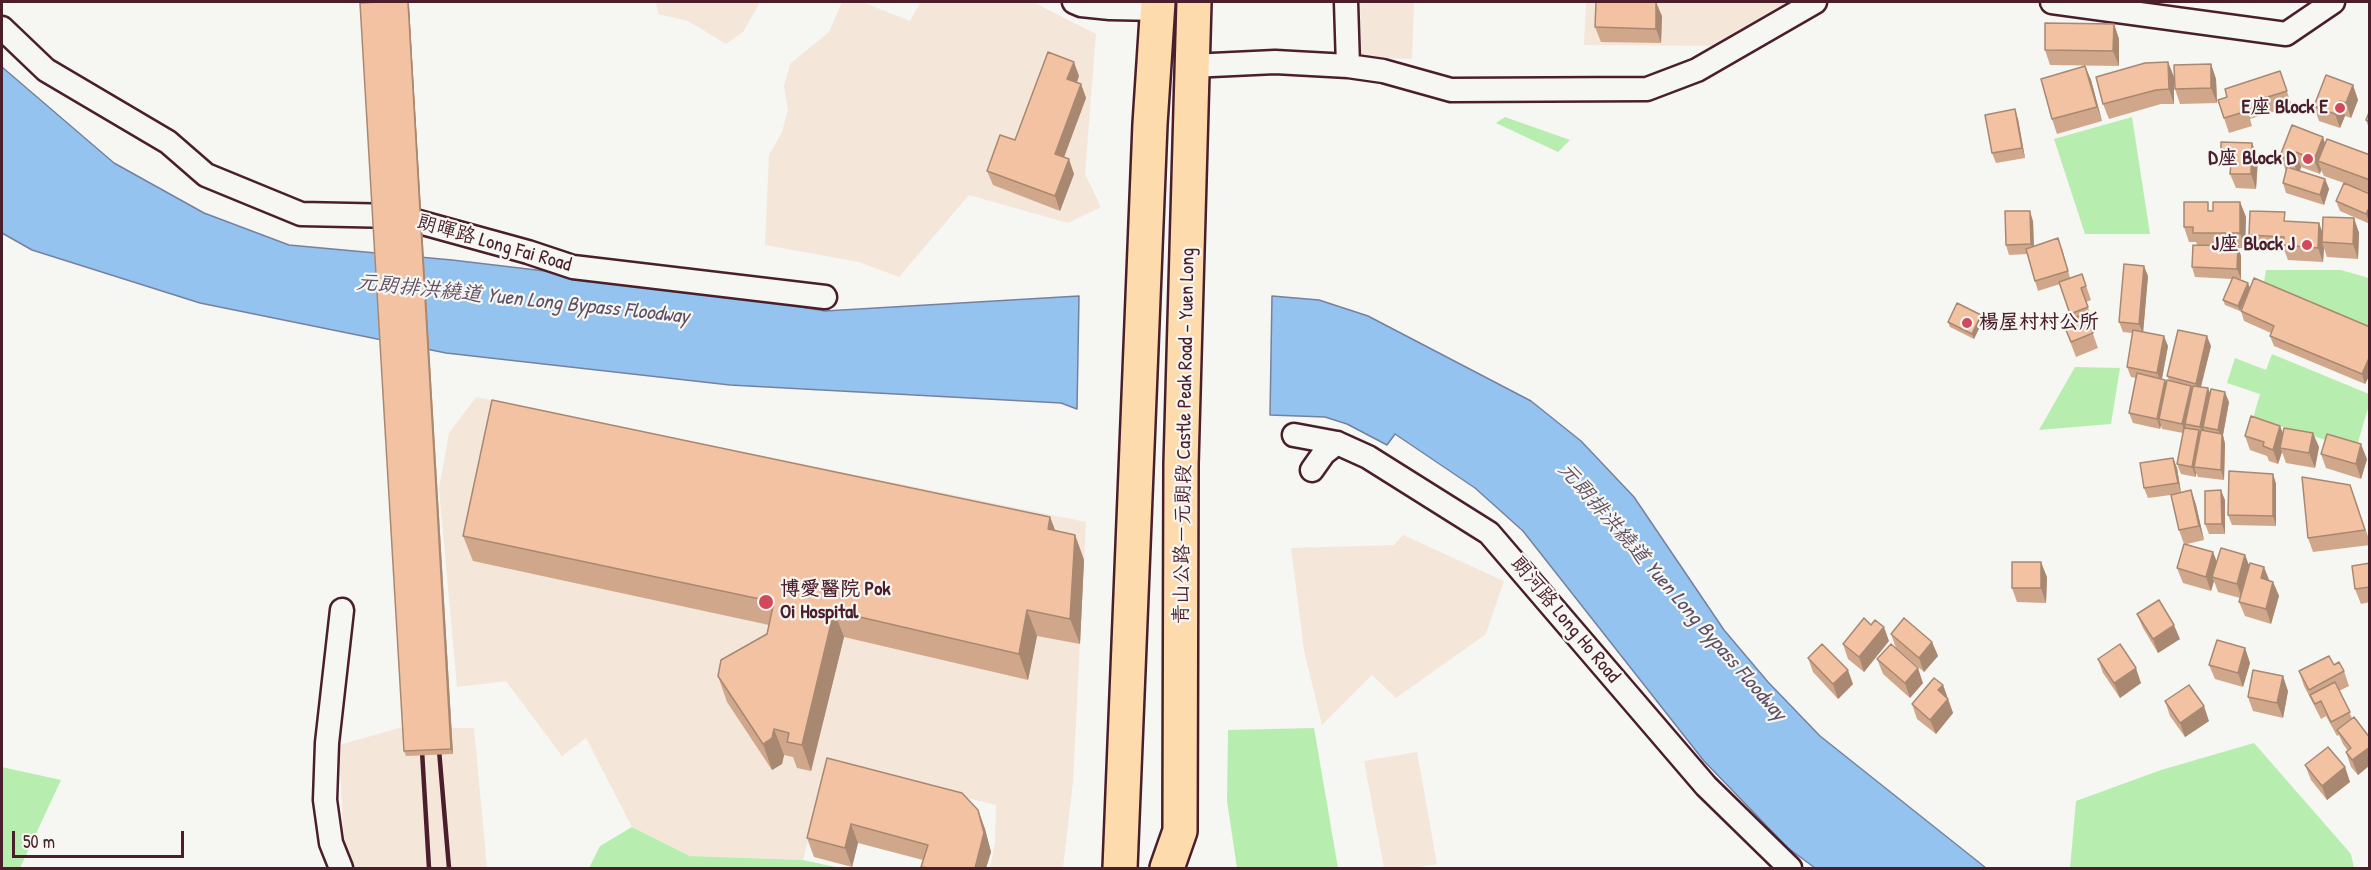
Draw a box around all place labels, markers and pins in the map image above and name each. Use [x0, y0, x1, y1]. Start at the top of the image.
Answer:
place label: E座 Block E [2242, 96, 2328, 120]
marker: E座 Block E [2333, 101, 2347, 115]
place label: D座 Block D [2208, 147, 2296, 171]
marker: D座 Block D [2301, 152, 2315, 166]
place label: J座 Block J [2211, 233, 2295, 257]
marker: J座 Block J [2300, 238, 2314, 252]
place label: 楊屋村村公所 [1979, 311, 2099, 335]
marker: 楊屋村村公所 [1960, 316, 1974, 330]
place label: 博愛醫院 Pok Oi Hospital [780, 578, 891, 625]
marker: 博愛醫院 Pok Oi Hospital [757, 593, 775, 611]

